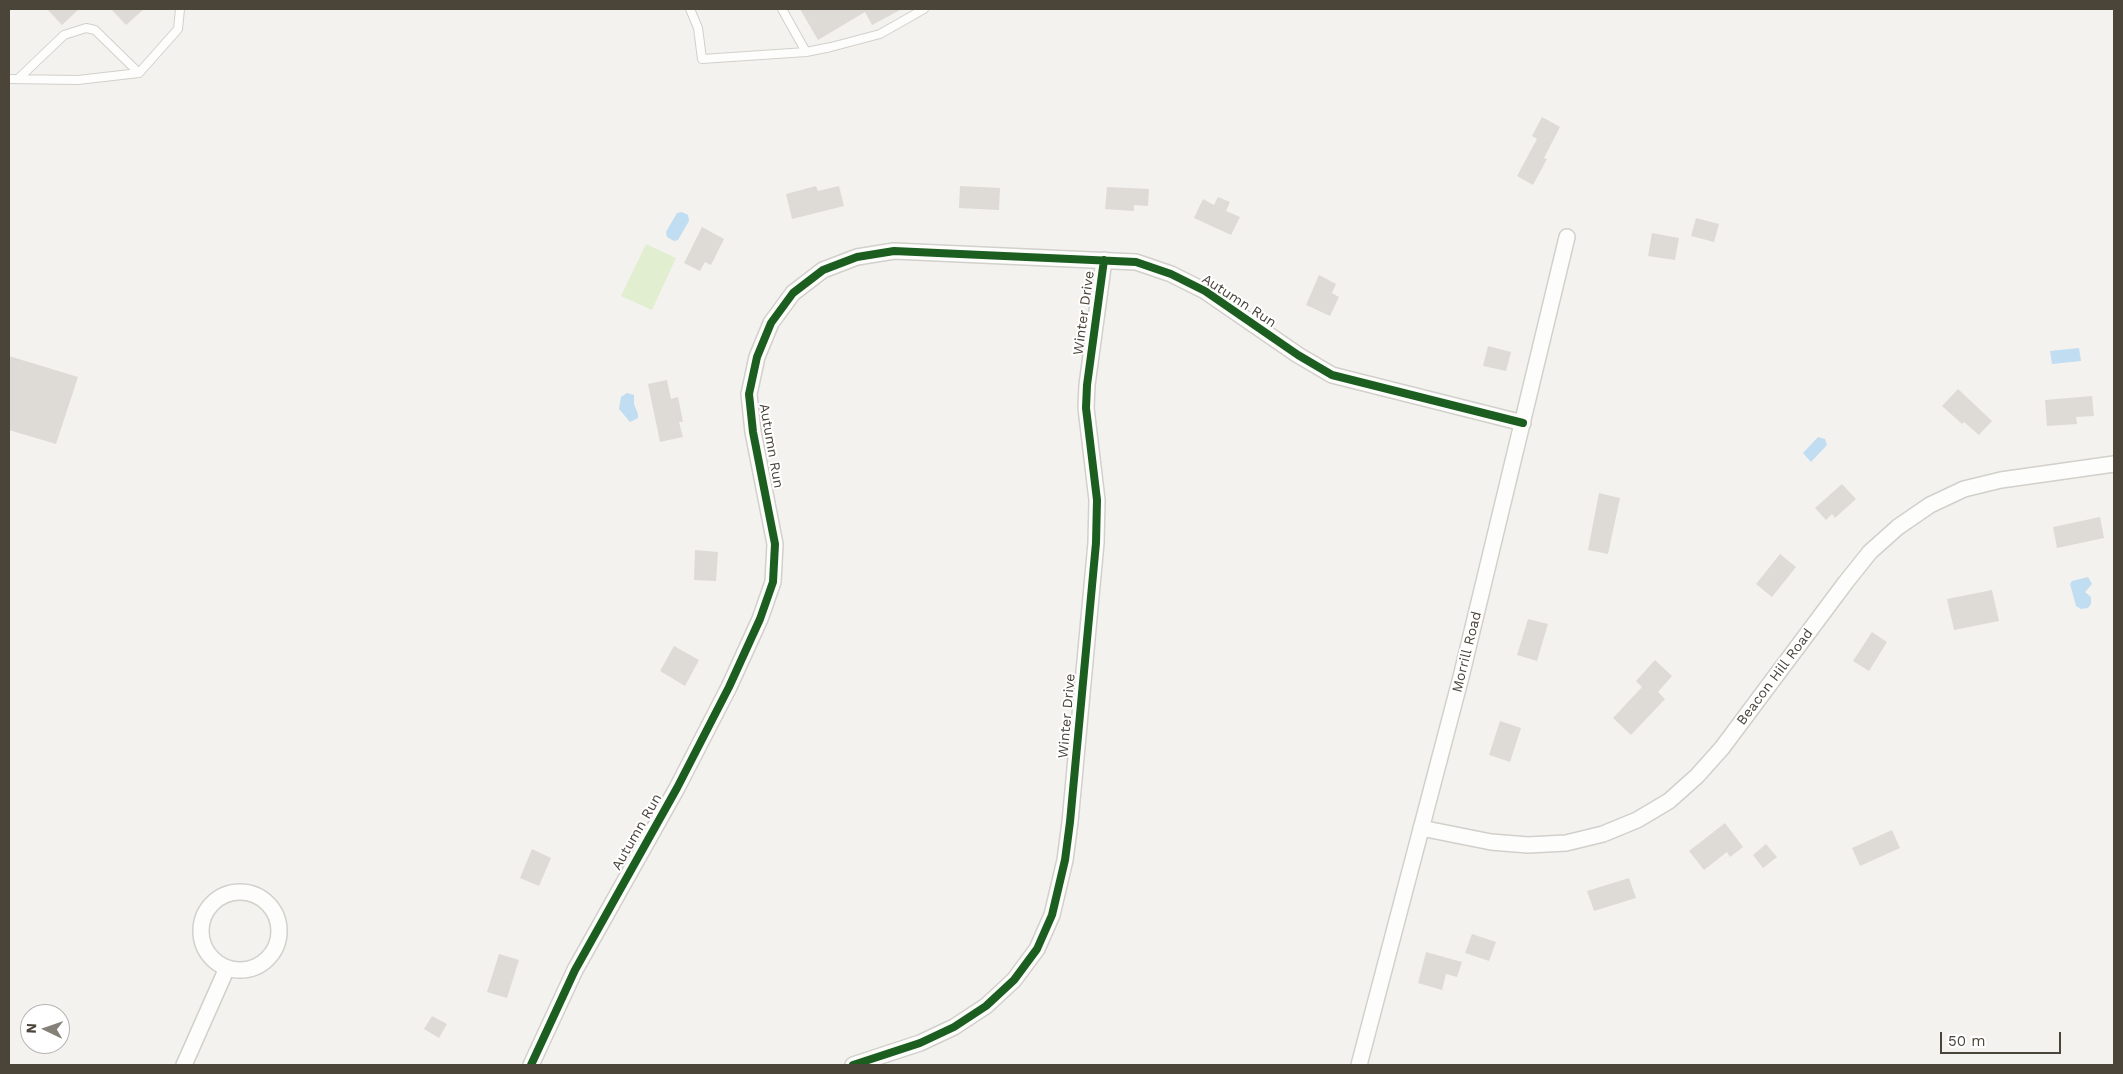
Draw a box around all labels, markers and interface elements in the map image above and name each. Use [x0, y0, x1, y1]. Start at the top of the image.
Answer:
street label: Winter Drive [1070, 270, 1098, 356]
street label: Autumn Run [1199, 271, 1279, 331]
street label: Autumn Run [755, 402, 787, 490]
street label: Morrill Road [1449, 610, 1485, 694]
street label: Beacon Hill Road [1733, 625, 1817, 729]
street label: Winter Drive [1055, 673, 1079, 759]
street label: Autumn Run [608, 791, 666, 873]
north arrow [20, 1004, 70, 1054]
scale bar [1943, 1022, 2064, 1054]
text: N [23, 1023, 39, 1034]
text: 50 m [1948, 1032, 1985, 1050]

